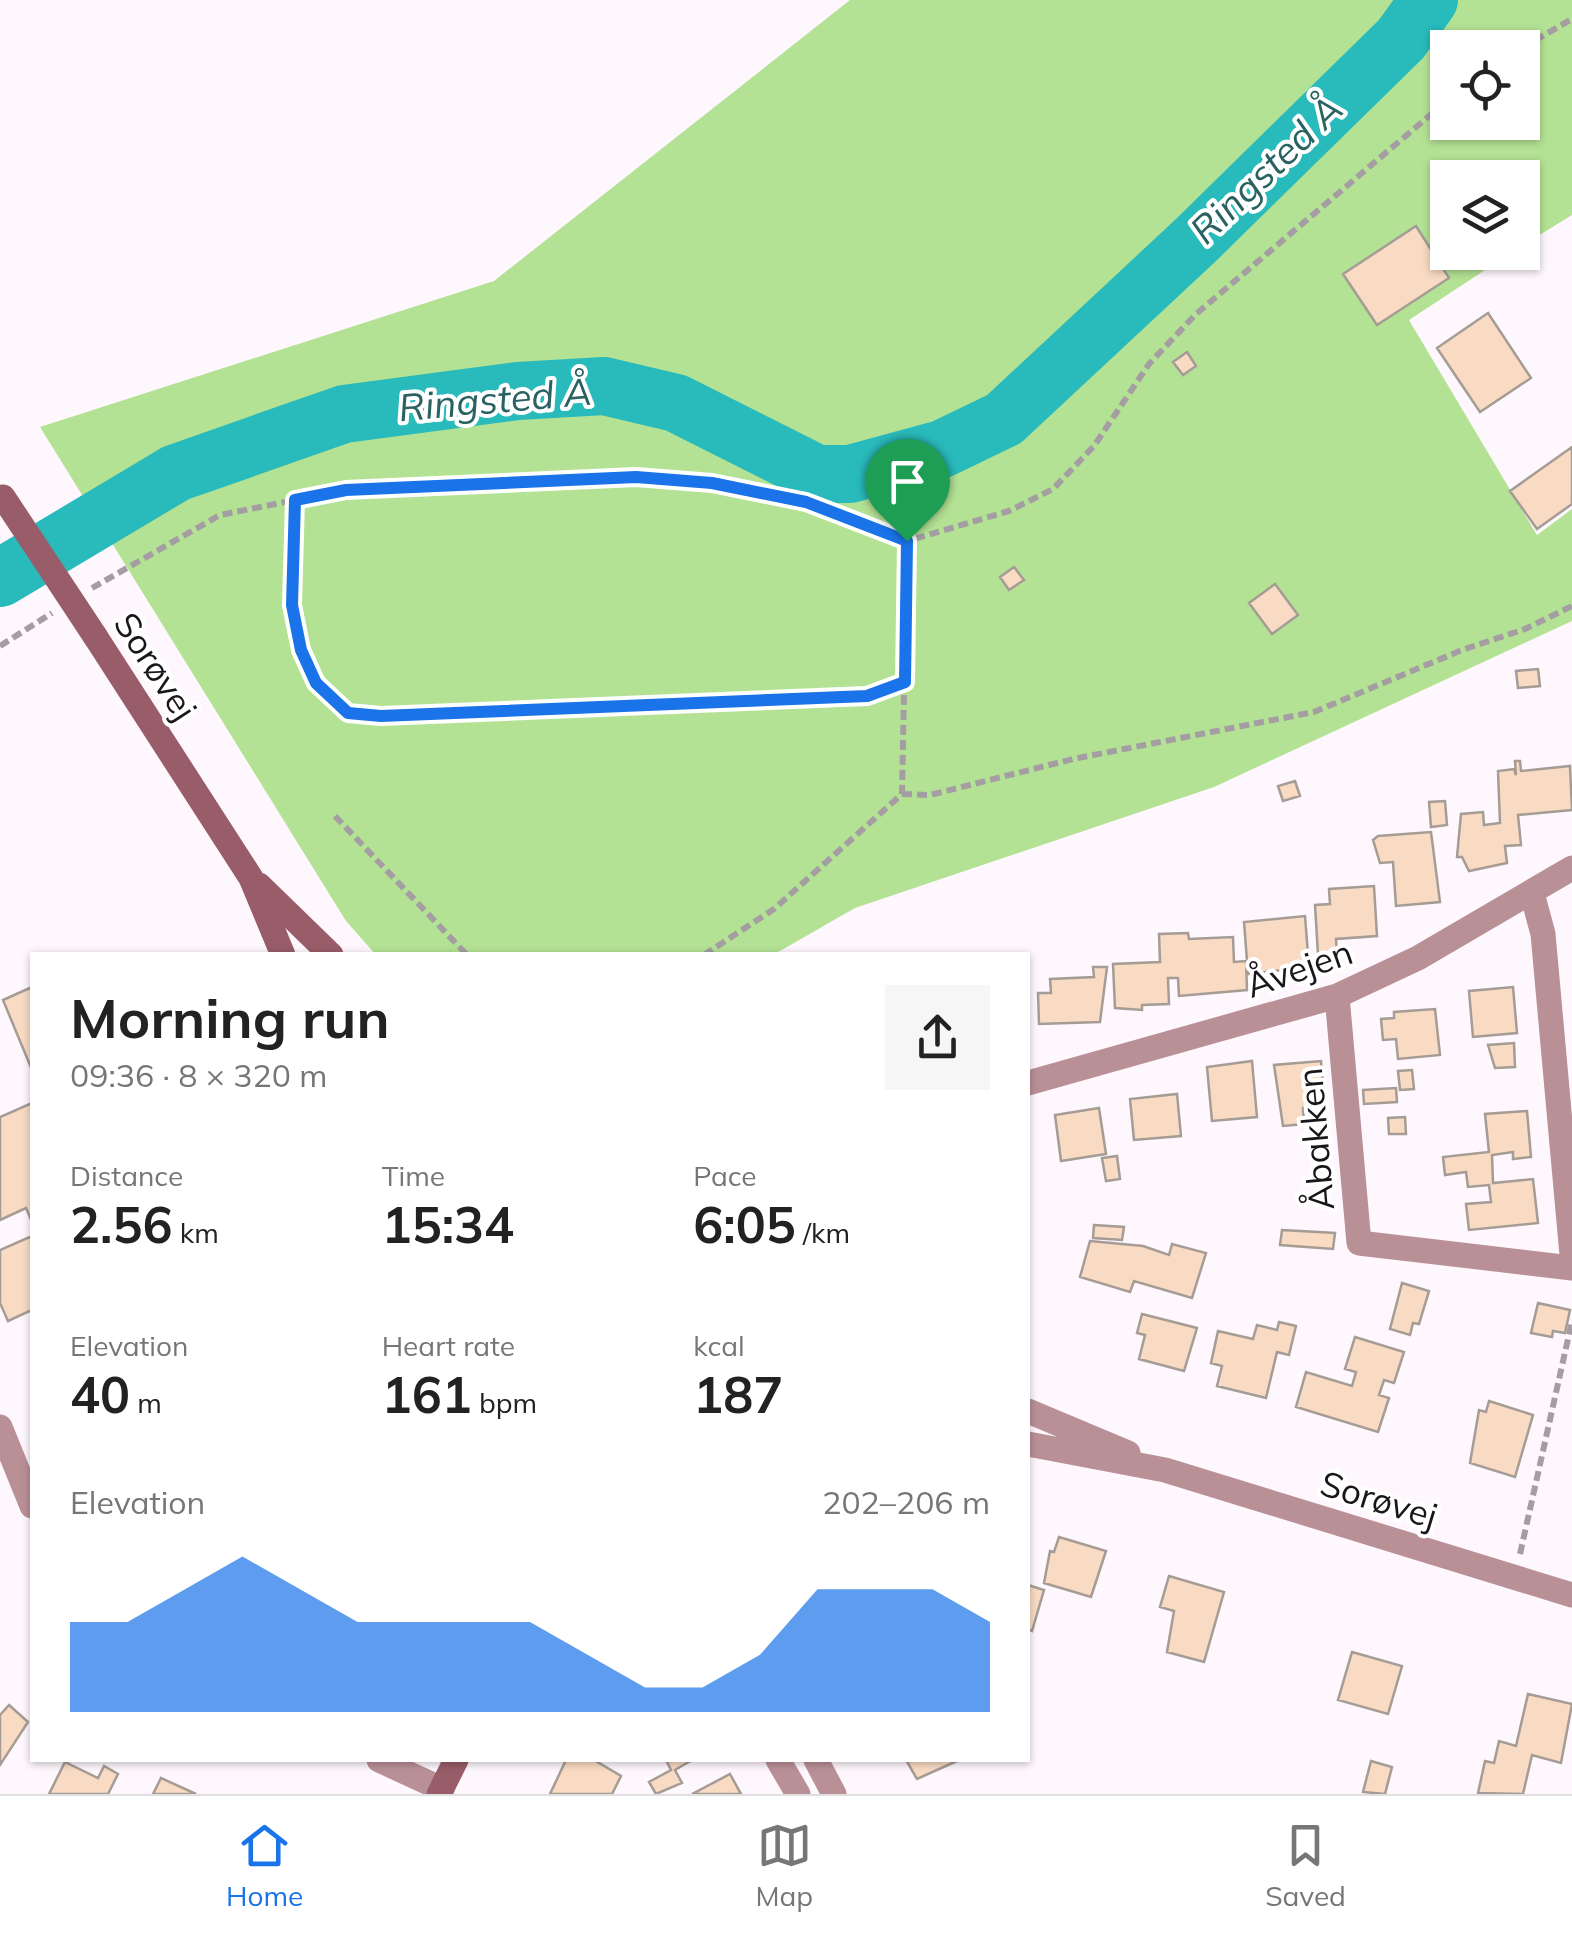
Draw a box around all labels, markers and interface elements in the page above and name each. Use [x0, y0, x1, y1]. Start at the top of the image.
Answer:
map controls [1430, 30, 1540, 270]
button: locate [1430, 30, 1540, 140]
water label: Ringsted Å [1179, 84, 1352, 254]
button: layers [1430, 160, 1540, 270]
water label: Ringsted Å [396, 366, 594, 431]
pin [865, 439, 950, 542]
icon: arrive [880, 454, 935, 509]
street label: Sorøvej [105, 604, 207, 728]
street label: Åvejen [1240, 929, 1358, 1007]
text: Morning run [70, 983, 390, 1052]
button: share [885, 985, 990, 1090]
text: 09:36 · 8 × 320 m [70, 1055, 327, 1095]
street label: Åbakken [1287, 1066, 1343, 1212]
text: Distance [70, 1158, 183, 1193]
text: Time [382, 1158, 445, 1193]
text: Pace [693, 1158, 757, 1193]
text: 2.56 [70, 1193, 172, 1256]
text: 15:34 [382, 1193, 514, 1256]
text: 6:05 [693, 1193, 796, 1256]
text: km [172, 1215, 219, 1250]
text: /km [796, 1215, 850, 1250]
text: Elevation [70, 1328, 188, 1363]
text: Heart rate [382, 1328, 515, 1363]
text: kcal [693, 1328, 745, 1363]
text: 40 [70, 1363, 130, 1426]
text: 161 [382, 1363, 472, 1426]
text: 187 [693, 1363, 783, 1426]
text: m [130, 1385, 162, 1420]
text: bpm [472, 1385, 537, 1420]
street label: Sorøvej [1315, 1460, 1443, 1538]
text: Elevation [70, 1482, 205, 1522]
text: 202–206 m [822, 1482, 990, 1522]
tab: Home [226, 1818, 303, 1913]
tab: Map [755, 1818, 813, 1913]
tab: Saved [1265, 1818, 1346, 1913]

